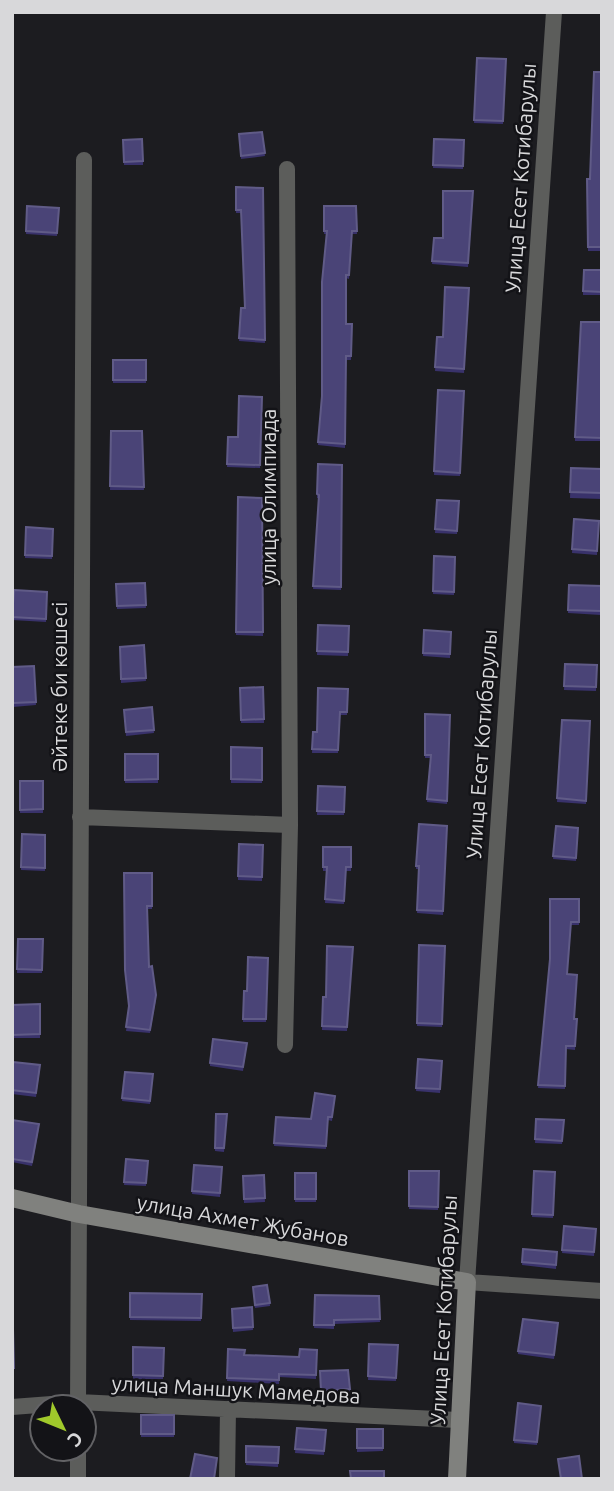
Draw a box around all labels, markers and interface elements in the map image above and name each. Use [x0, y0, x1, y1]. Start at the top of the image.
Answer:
street label: Улица Есет Котибарулы [500, 62, 540, 294]
street label: улица Олимпиада [256, 409, 280, 585]
street label: Әйтеке би көшесі [47, 602, 71, 772]
street label: Улица Есет Котибарулы [461, 628, 501, 860]
street label: улица Ахмет Жубанов [135, 1190, 351, 1250]
street label: Улица Есет Котибарулы [425, 1194, 461, 1426]
street label: улица Маншук Мамедова [111, 1370, 361, 1408]
north arrow [28, 1393, 98, 1463]
text: С [63, 1428, 88, 1452]

